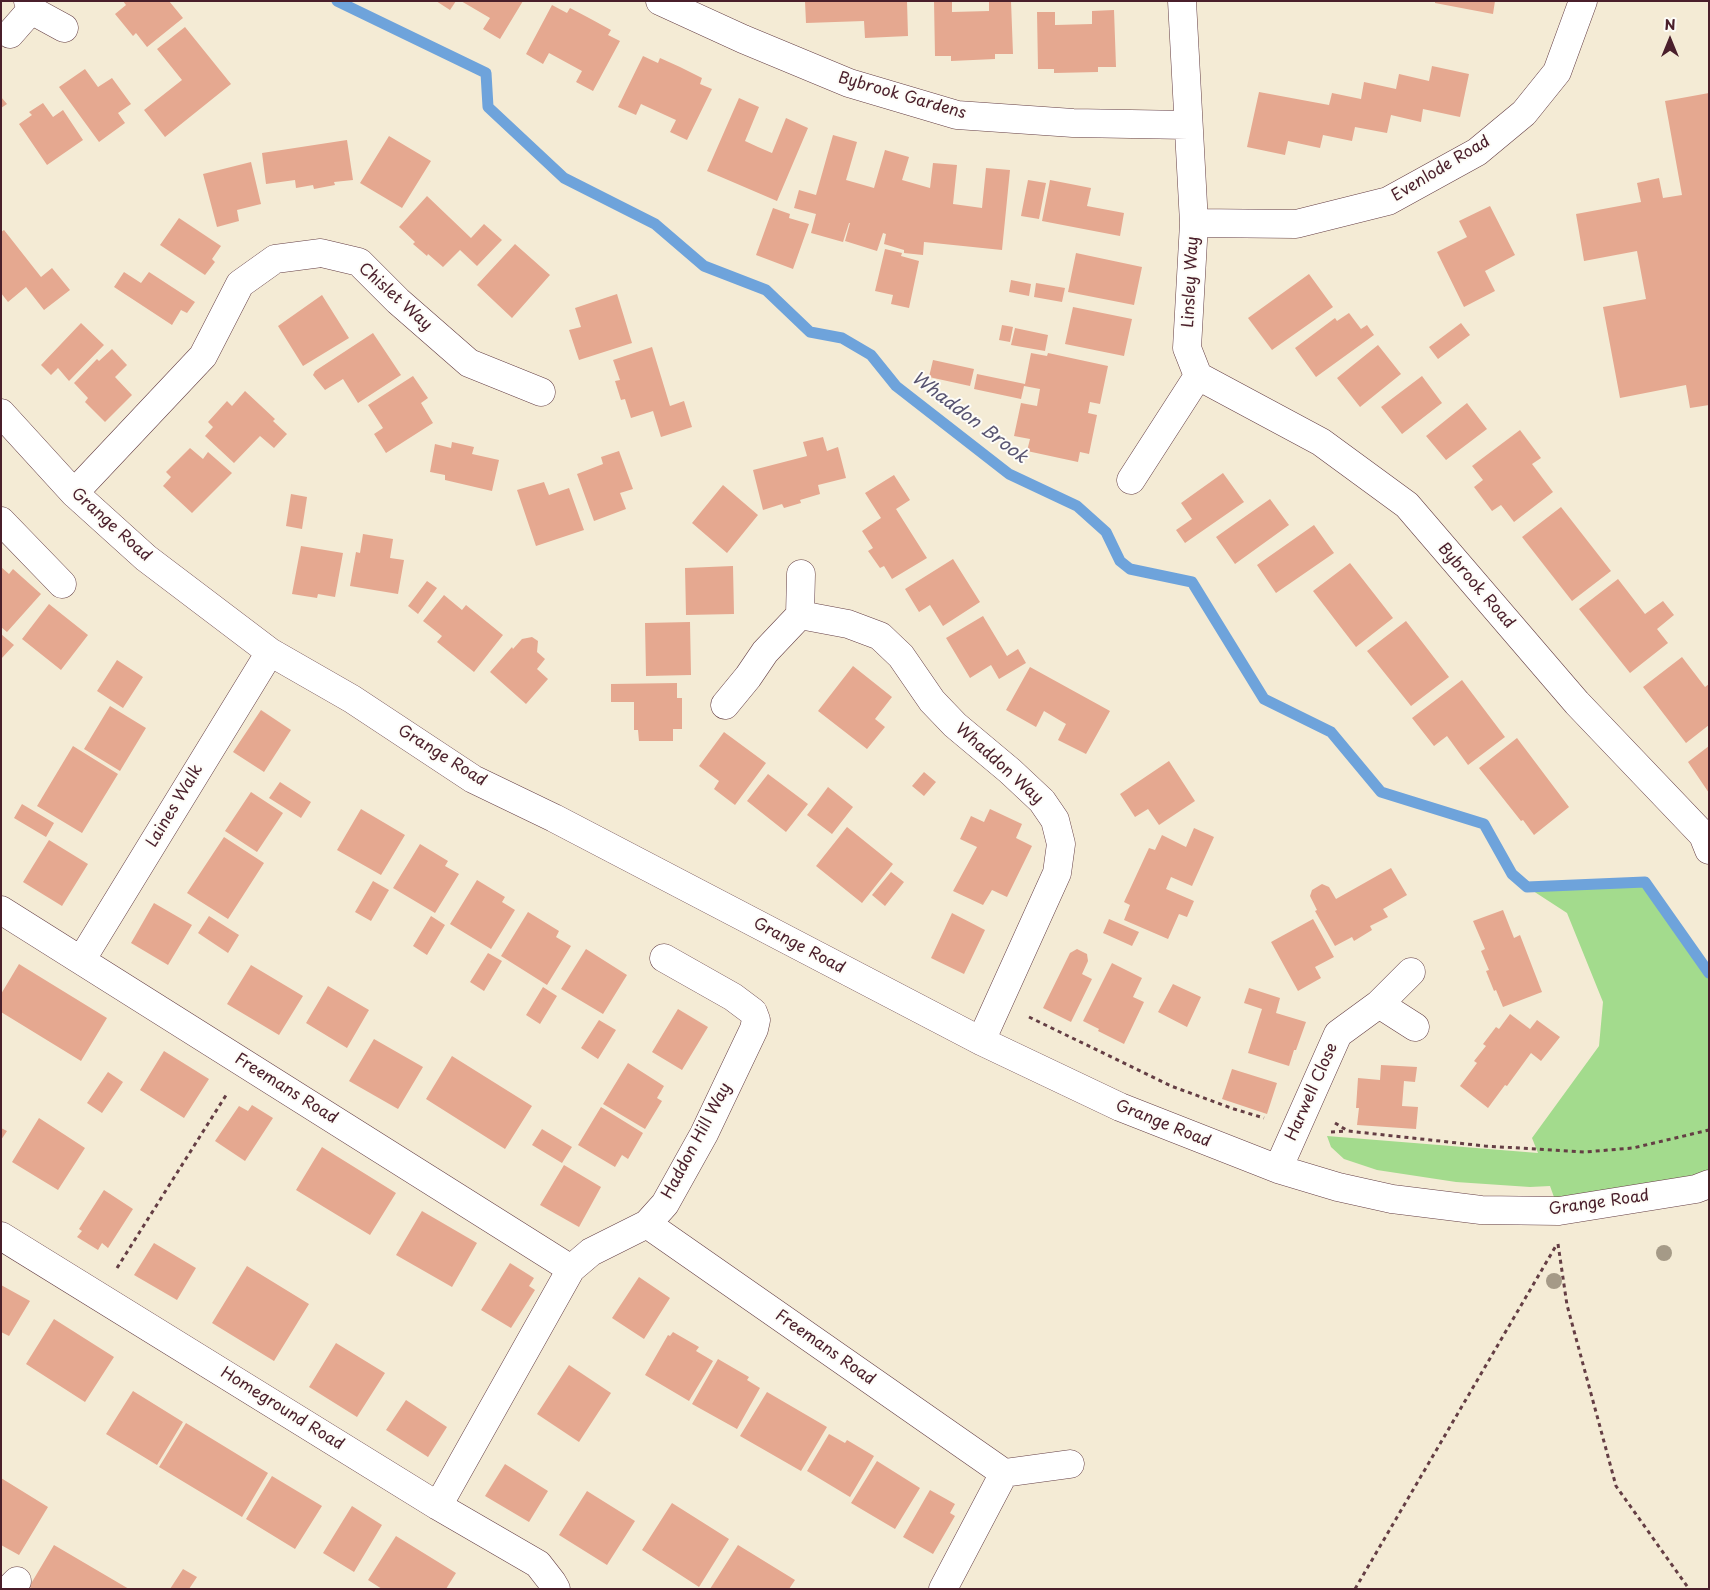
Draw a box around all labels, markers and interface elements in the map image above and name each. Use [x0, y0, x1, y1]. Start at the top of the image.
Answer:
text: N [1664, 14, 1676, 35]
north arrow [1645, 15, 1695, 65]
street label: Bybrook Gardens [836, 69, 968, 123]
street label: Evenlode Road [1388, 132, 1494, 206]
street label: Linsley Way [1179, 236, 1203, 328]
street label: Chislet Way [354, 259, 436, 335]
water label: Whaddon Brook [907, 367, 1031, 469]
street label: Grange Road [67, 484, 155, 566]
street label: Bybrook Road [1434, 539, 1518, 633]
street label: Whaddon Way [951, 720, 1047, 808]
street label: Grange Road [394, 721, 490, 791]
street label: Laines Walk [143, 761, 207, 851]
street label: Grange Road [750, 914, 848, 978]
street label: Harwell Close [1282, 1040, 1342, 1144]
street label: Freemans Road [231, 1050, 341, 1128]
street label: Haddon Hill Way [658, 1080, 736, 1202]
street label: Grange Road [1113, 1096, 1213, 1152]
street label: Grange Road [1548, 1186, 1650, 1220]
street label: Freemans Road [771, 1306, 879, 1390]
street label: Homeground Road [217, 1363, 347, 1455]

